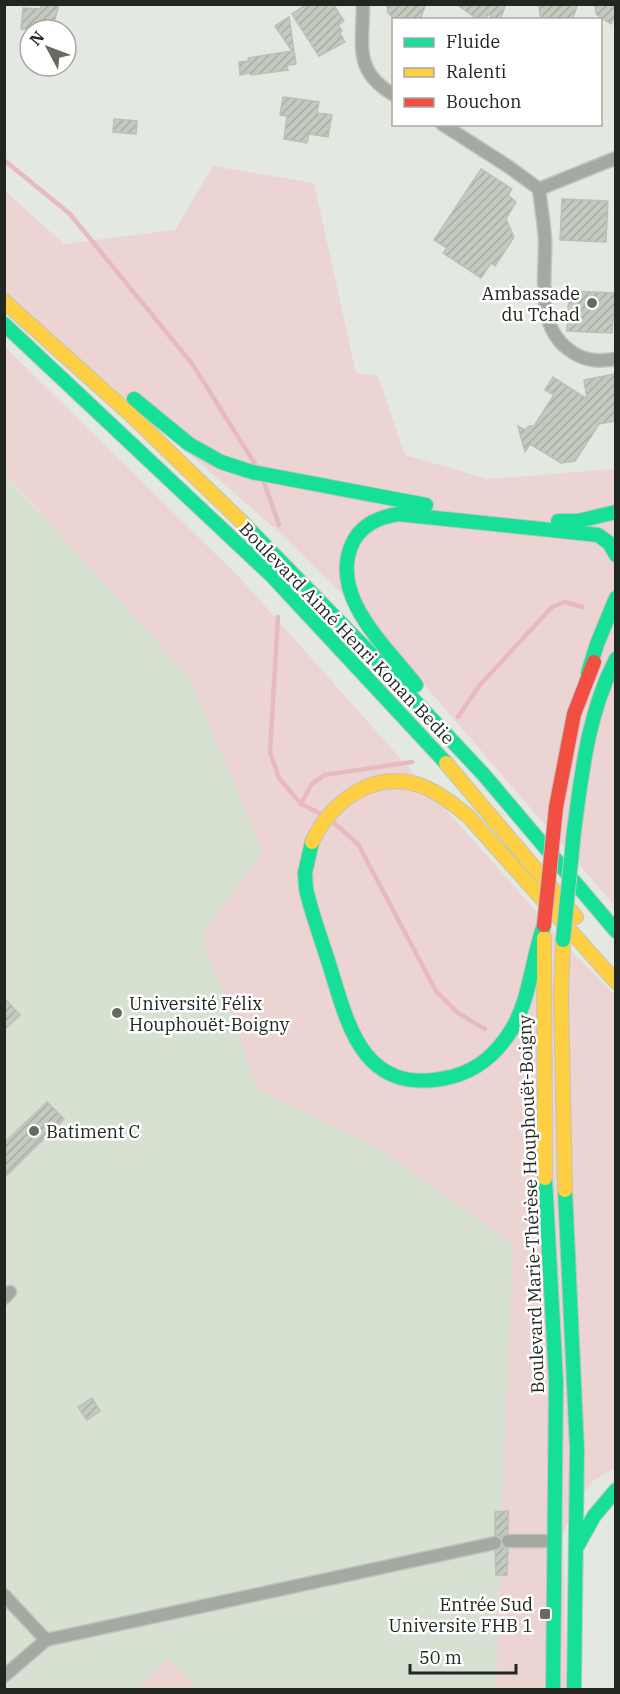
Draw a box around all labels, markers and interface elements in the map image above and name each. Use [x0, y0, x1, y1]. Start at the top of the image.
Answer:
north arrow [18, 18, 78, 78]
legend [392, 18, 602, 126]
text: N [25, 27, 48, 49]
text: Fluide [446, 30, 500, 53]
text: Ralenti [446, 60, 507, 83]
text: Bouchon [446, 90, 522, 113]
place label: Ambassade du Tchad [482, 282, 580, 326]
marker: Ambassade du Tchad [585, 296, 599, 310]
street label: Boulevard Aimé Henri Konan Bedie [234, 517, 460, 749]
place label: Université Félix Houphouët-Boigny [129, 992, 290, 1036]
marker: Université Félix Houphouët-Boigny [110, 1006, 124, 1020]
street label: Boulevard Marie-Thérèse Houphouët-Boigny [513, 1014, 549, 1394]
place label: Batiment C [46, 1120, 140, 1143]
marker: Batiment C [27, 1124, 41, 1138]
place label: Entrée Sud Universite FHB 1 [388, 1593, 533, 1637]
marker: Entrée Sud Universite FHB 1 [538, 1607, 552, 1621]
scale bar [410, 1637, 516, 1675]
text: 50 m [419, 1646, 462, 1669]

